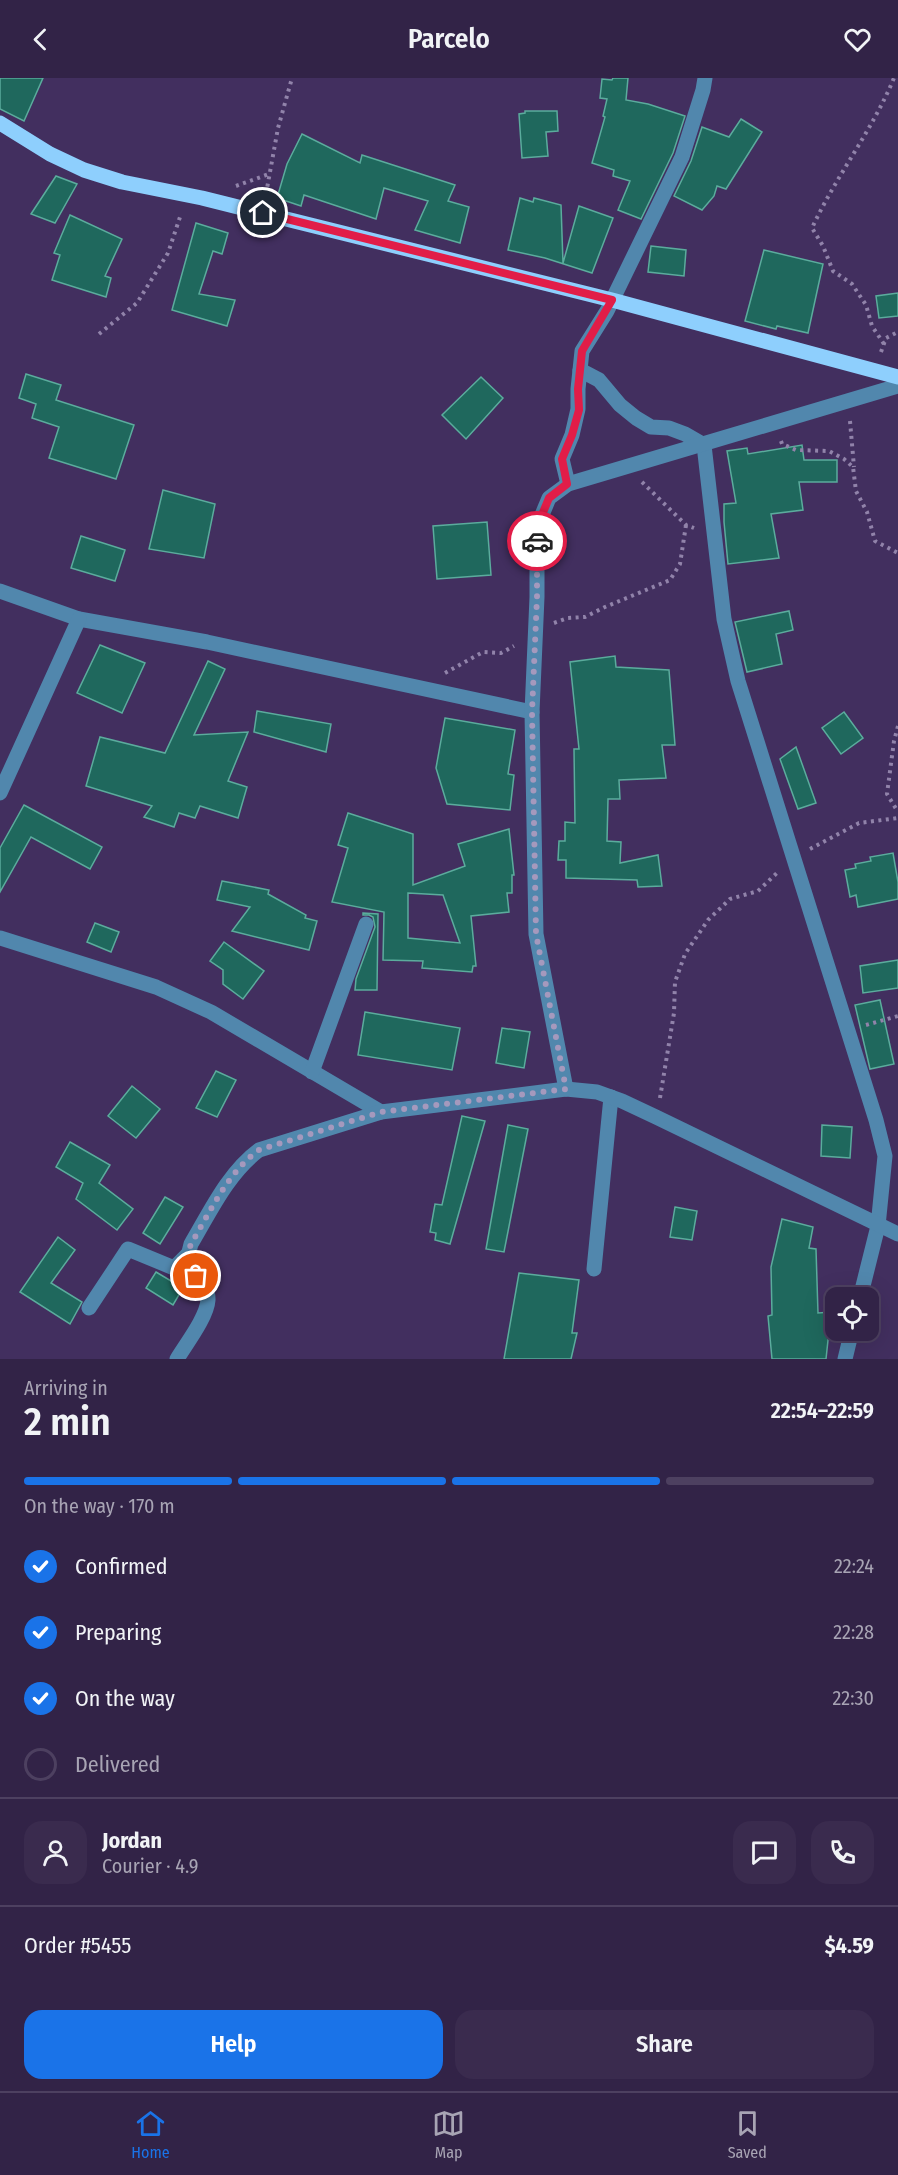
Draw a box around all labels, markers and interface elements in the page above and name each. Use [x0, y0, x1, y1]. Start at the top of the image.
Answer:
icon: back [24, 23, 57, 56]
text: Parcelo [408, 23, 490, 55]
icon: heart [841, 23, 874, 56]
pin [237, 187, 288, 238]
icon: home [246, 196, 279, 229]
courier [507, 511, 567, 571]
icon: car [521, 525, 554, 558]
pin [170, 1250, 221, 1301]
icon: bag [179, 1259, 212, 1292]
map controls [825, 1287, 879, 1341]
button: locate [825, 1287, 879, 1341]
text: Arriving in [24, 1376, 108, 1400]
text: 22:54–22:59 [771, 1397, 874, 1424]
text: 2 min [24, 1399, 111, 1445]
text: On the way · 170 m [24, 1494, 175, 1518]
icon: check [24, 1550, 57, 1583]
text: Confirmed [75, 1553, 168, 1580]
text: 22:24 [834, 1554, 874, 1578]
icon: check [24, 1616, 57, 1649]
text: Preparing [75, 1619, 161, 1646]
text: 22:28 [833, 1620, 874, 1644]
icon: check [24, 1682, 57, 1715]
text: On the way [75, 1685, 175, 1712]
text: 22:30 [833, 1686, 874, 1710]
text: Delivered [75, 1751, 160, 1778]
button: person [24, 1821, 87, 1884]
button: chat [733, 1821, 796, 1884]
button: phone [811, 1821, 874, 1884]
text: Jordan [102, 1827, 162, 1854]
text: Courier · 4.9 [102, 1854, 198, 1878]
text: Order #5455 [24, 1932, 131, 1959]
text: $4.59 [825, 1932, 874, 1959]
button: Help [24, 2010, 443, 2079]
button: Share [455, 2010, 874, 2079]
tab: Home [131, 2107, 170, 2162]
tab: Map [432, 2107, 465, 2162]
tab: Saved [728, 2107, 767, 2162]

